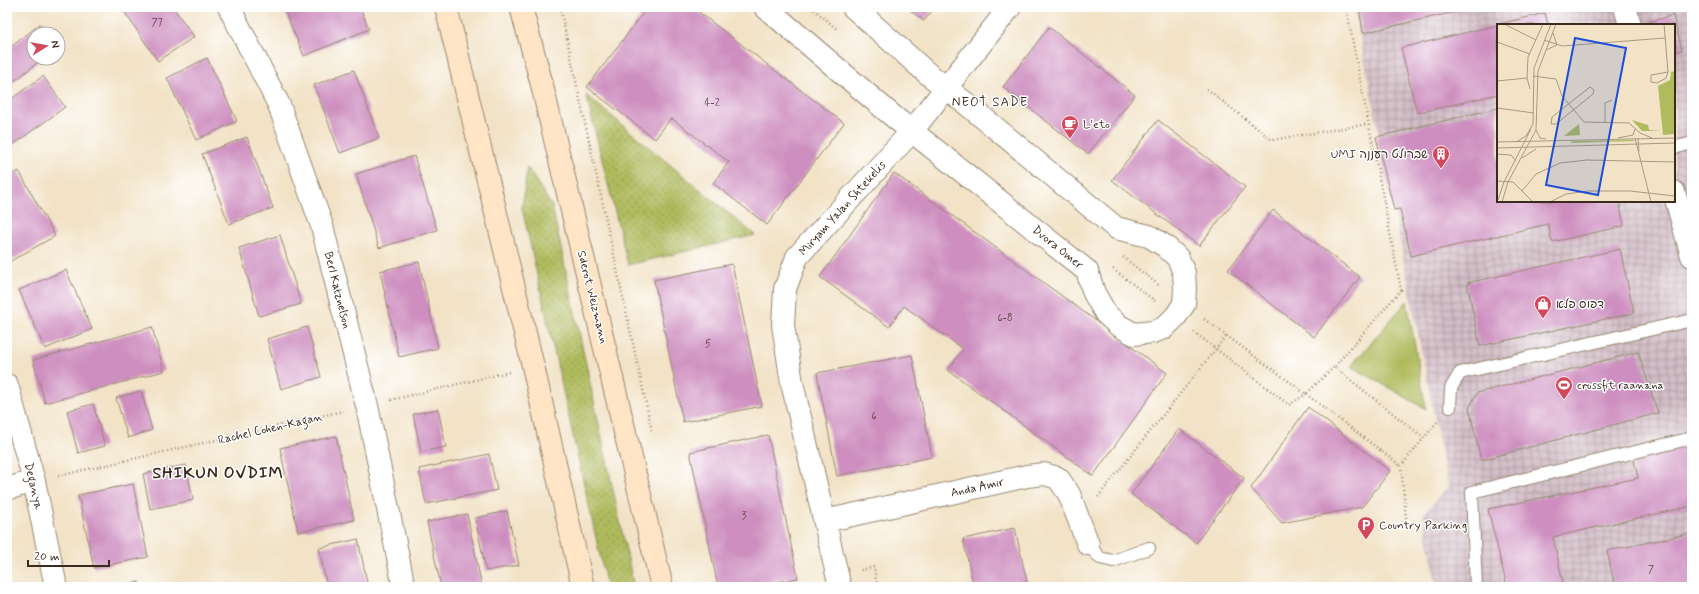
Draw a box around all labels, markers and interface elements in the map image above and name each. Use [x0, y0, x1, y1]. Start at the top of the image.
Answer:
house number: 77 [151, 17, 163, 30]
inset map [1497, 24, 1675, 202]
north arrow [26, 26, 66, 66]
text: N [47, 39, 62, 49]
district label: NEOT SADE [952, 94, 1028, 111]
house number: 4-2 [704, 97, 720, 110]
cafe icon: L'eto [1060, 114, 1080, 139]
place label: L'eto [1083, 117, 1110, 133]
building icon: UMI שברולט רעננה [1431, 144, 1451, 169]
place label: UMI שברולט רעננה [1331, 147, 1428, 163]
street label: Miryam Yalan Shtekelis [796, 157, 890, 260]
street label: Dvora Omer [1028, 222, 1086, 273]
street label: Sderot Weizmann [573, 249, 611, 345]
street label: Berl Katznelson [320, 250, 354, 330]
shop icon: דפוס פלא [1533, 294, 1553, 319]
place label: דפוס פלא [1556, 297, 1604, 313]
house number: 6-8 [997, 312, 1013, 325]
house number: 5 [705, 338, 711, 351]
sports icon: crossfit raanana [1554, 375, 1574, 400]
place label: crossfit raanana [1577, 378, 1664, 394]
street label: Rachel Cohen-Kagan [216, 409, 325, 450]
house number: 6 [871, 410, 877, 423]
street label: Deganya [19, 461, 46, 512]
district label: SHIKUN OVDIM [152, 463, 284, 484]
street label: Anda Amir [949, 475, 1005, 501]
house number: 3 [742, 510, 747, 523]
parking icon: Country Parking [1356, 515, 1376, 540]
place label: Country Parking [1379, 518, 1467, 534]
scale bar [28, 542, 109, 568]
text: 20 m [34, 549, 60, 565]
house number: 7 [1648, 564, 1654, 577]

